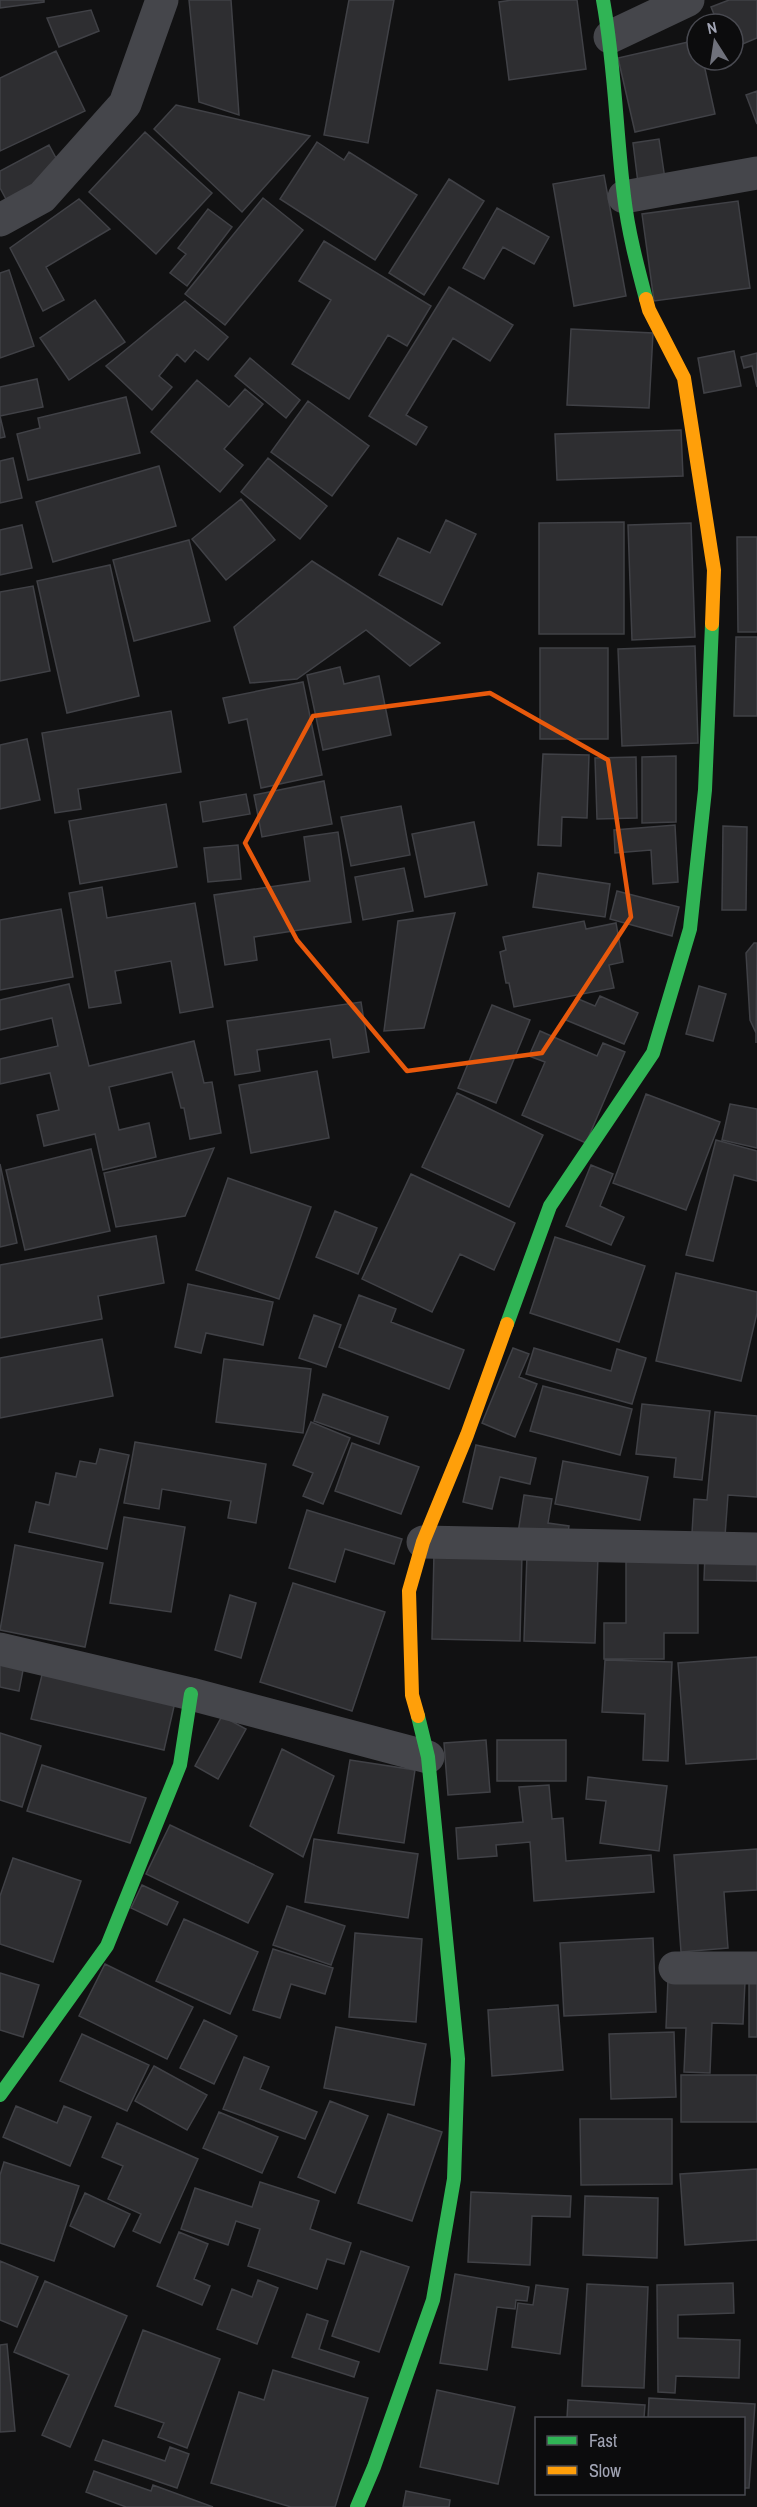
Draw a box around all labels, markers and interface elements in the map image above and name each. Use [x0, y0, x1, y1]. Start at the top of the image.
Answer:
north arrow [685, 12, 745, 72]
text: N [705, 16, 719, 39]
legend [535, 2417, 745, 2495]
text: Fast [589, 2428, 617, 2453]
text: Slow [589, 2458, 621, 2483]

